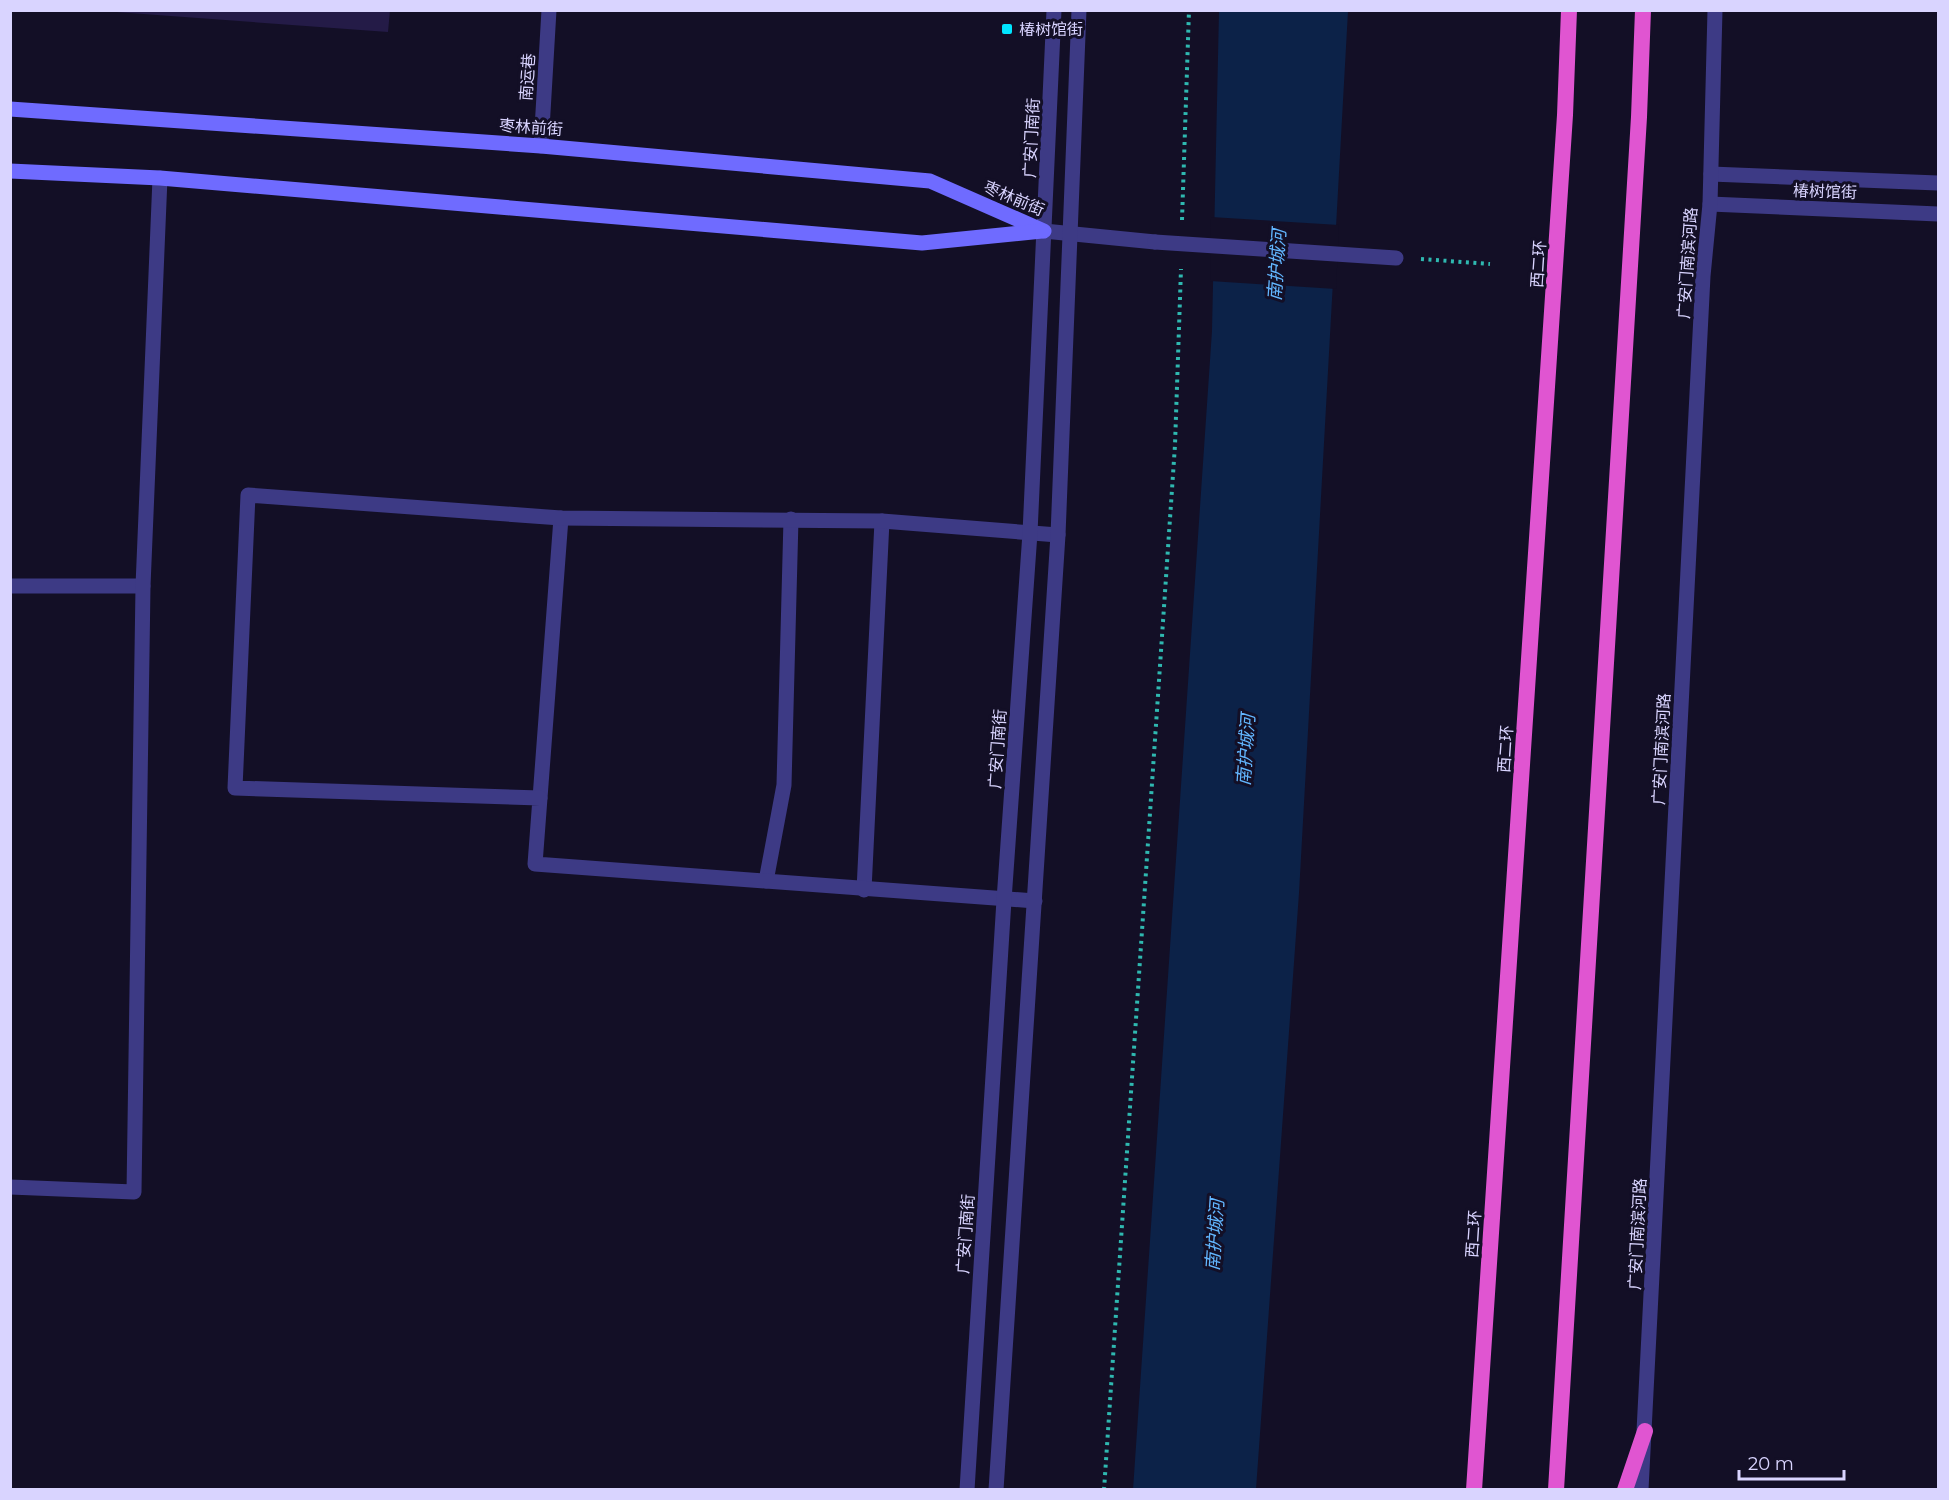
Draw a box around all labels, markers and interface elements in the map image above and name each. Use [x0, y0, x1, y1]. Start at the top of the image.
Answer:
place label: 椿树馆街 [1019, 20, 1083, 39]
marker: 椿树馆街 [1000, 22, 1014, 36]
street label: 南运巷 [516, 52, 539, 102]
street label: 广安门南街 [1020, 98, 1043, 178]
street label: 枣林前街 [498, 116, 564, 139]
street label: 枣林前街 [981, 177, 1047, 220]
street label: 椿树馆街 [1793, 181, 1857, 202]
street label: 广安门南滨河路 [1674, 207, 1701, 320]
water label: 南护城河 [1264, 225, 1291, 302]
street label: 西二环 [1527, 239, 1550, 289]
street label: 广安门南滨河路 [1649, 693, 1674, 805]
street label: 广安门南街 [985, 708, 1010, 790]
water label: 南护城河 [1233, 710, 1260, 787]
street label: 西二环 [1494, 724, 1517, 774]
street label: 广安门南滨河路 [1625, 1178, 1650, 1290]
street label: 广安门南街 [953, 1193, 978, 1275]
water label: 南护城河 [1202, 1195, 1229, 1272]
street label: 西二环 [1462, 1209, 1485, 1259]
scale bar [1739, 1443, 1844, 1481]
text: 20 m [1748, 1453, 1794, 1475]

